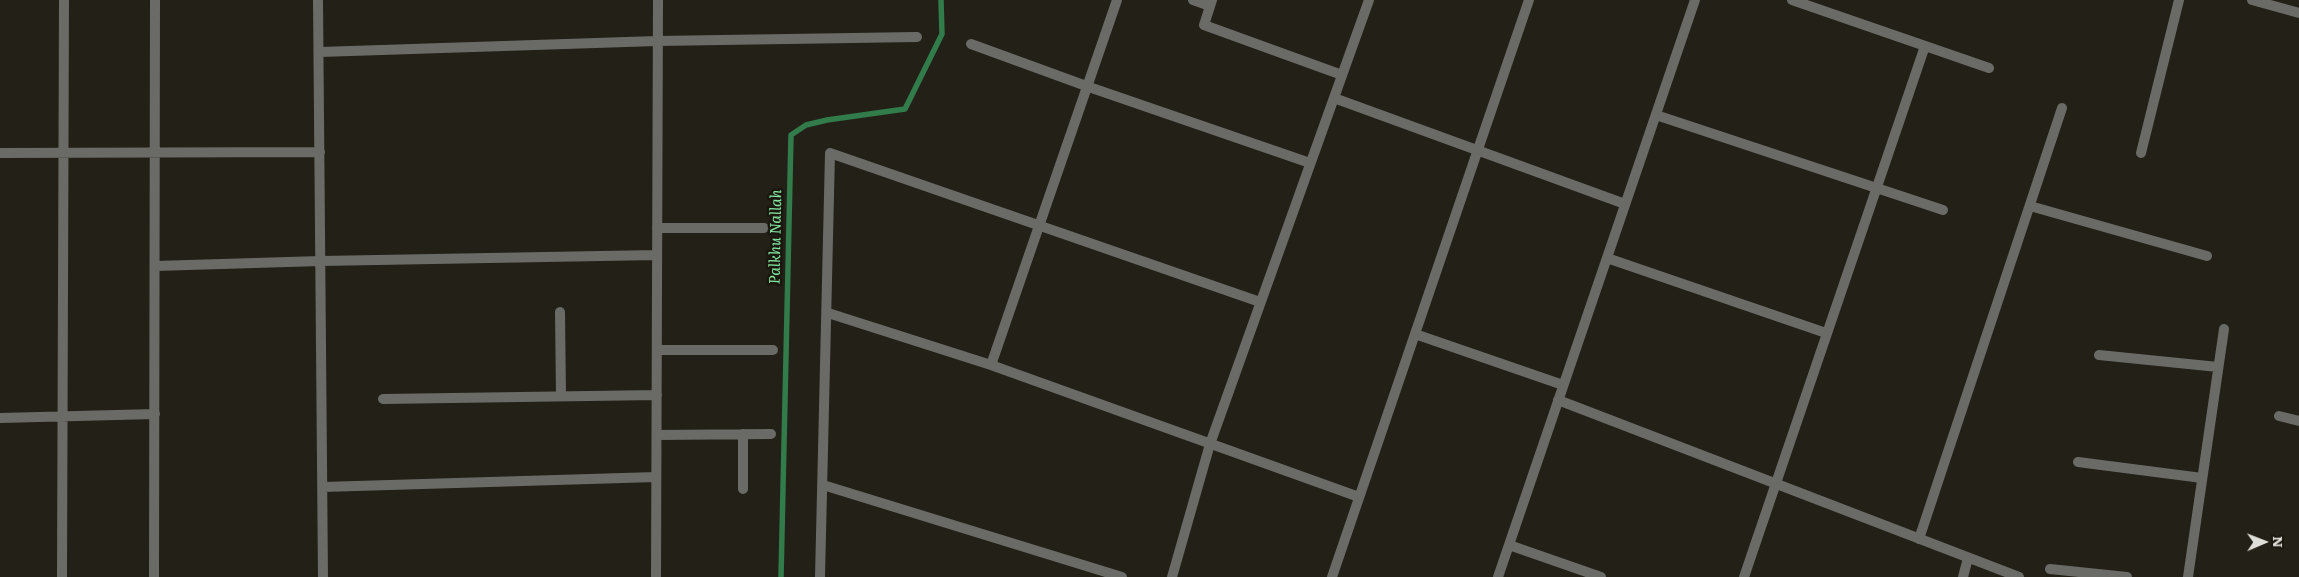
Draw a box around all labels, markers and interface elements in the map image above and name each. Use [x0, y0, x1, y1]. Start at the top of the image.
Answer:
water label: Palkhu Nallah [766, 190, 786, 284]
north arrow [2239, 517, 2289, 567]
text: N [2269, 536, 2289, 548]

